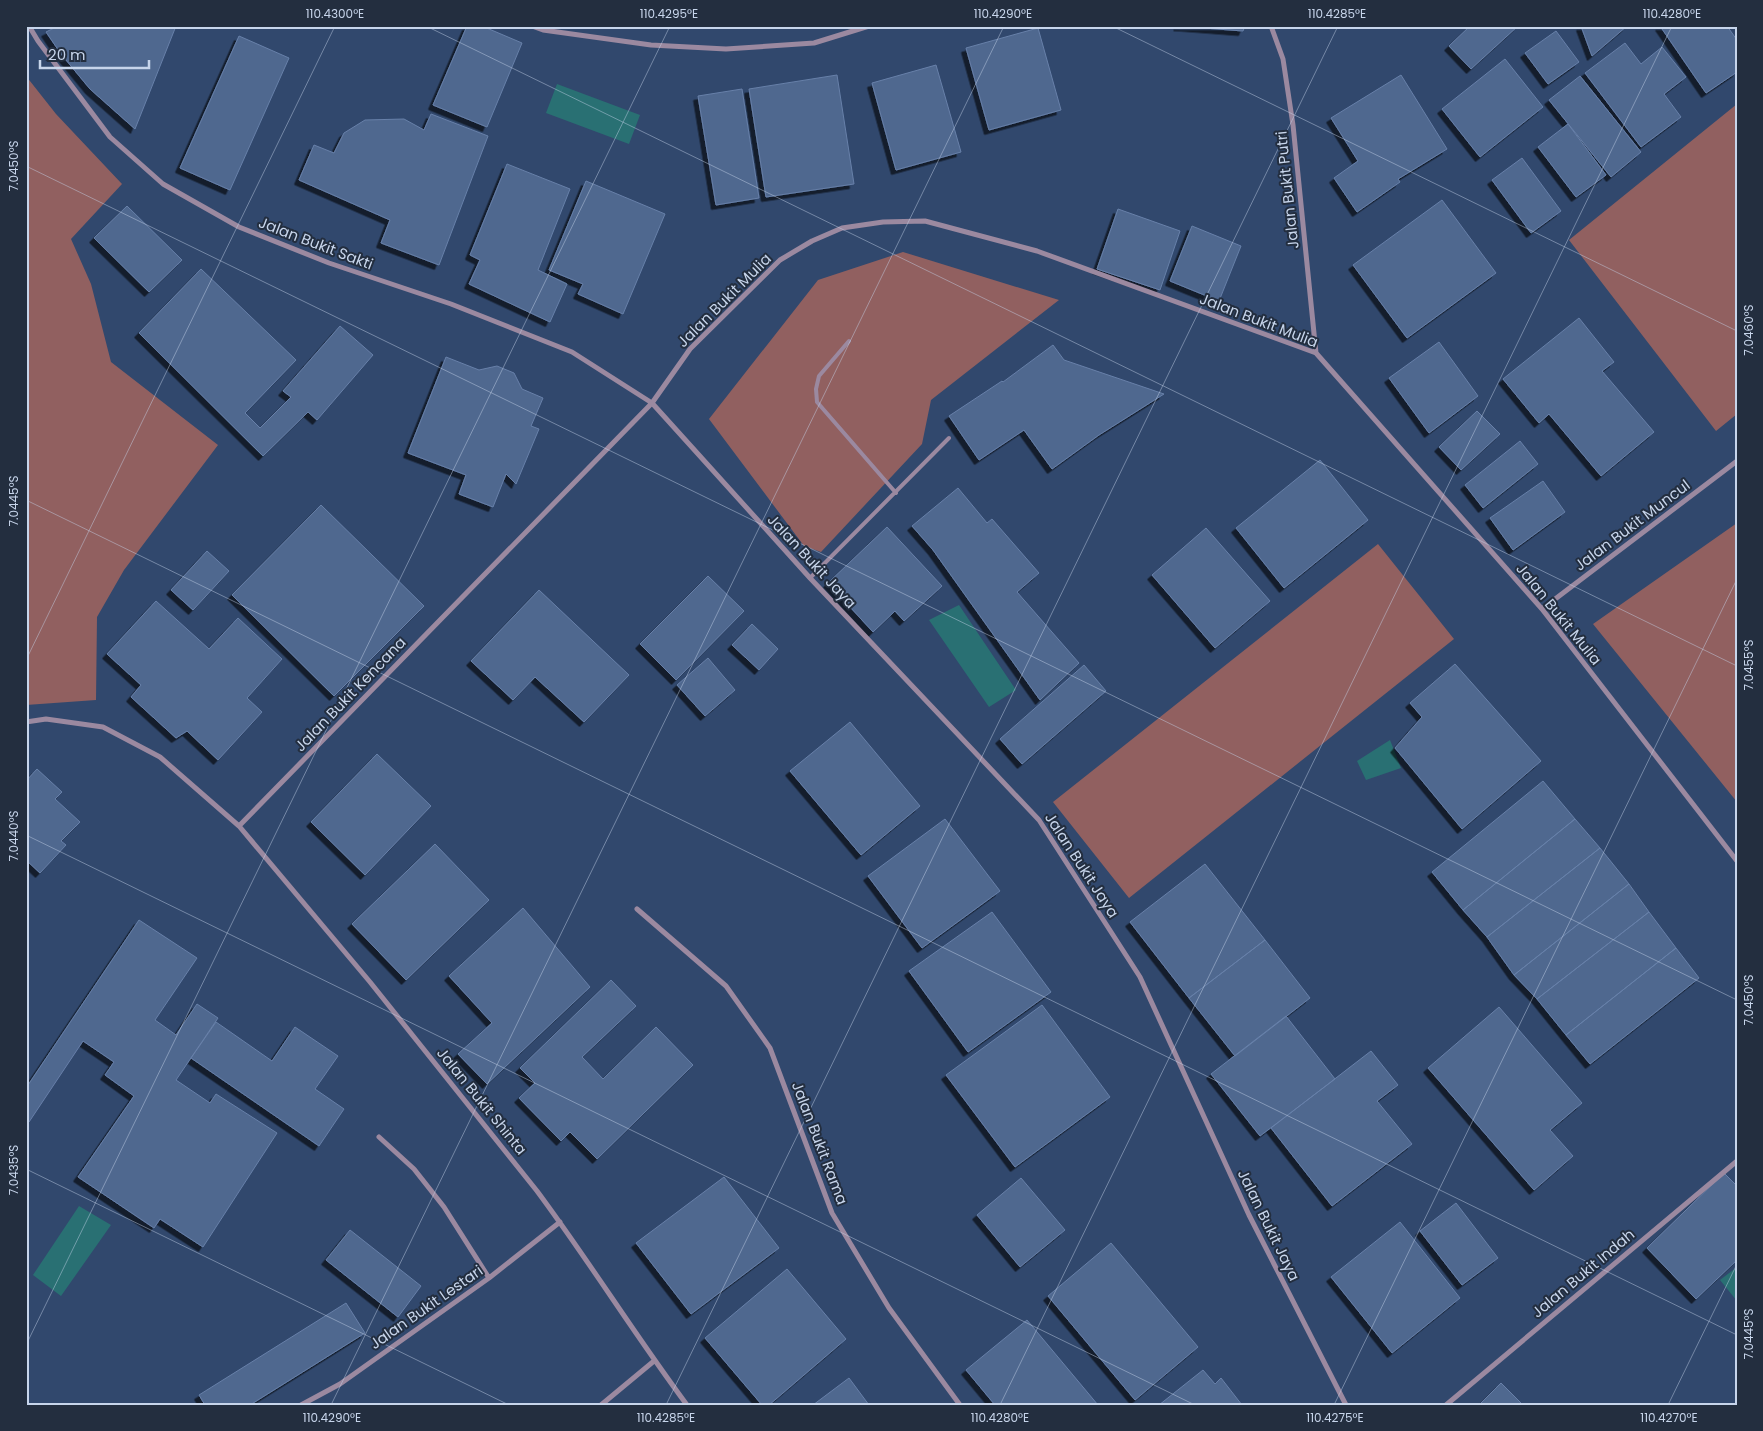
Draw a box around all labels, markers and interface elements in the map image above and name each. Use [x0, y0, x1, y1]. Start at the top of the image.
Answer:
text: 110.4300°E [306, 5, 364, 22]
text: 110.4295°E [640, 5, 698, 22]
text: 110.4290°E [974, 5, 1032, 22]
text: 110.4285°E [1308, 5, 1366, 22]
text: 110.4280°E [1643, 5, 1701, 22]
scale bar [40, 38, 149, 70]
text: 20 m [48, 44, 86, 65]
street label: Jalan Bukit Putri [1270, 130, 1304, 250]
text: 7.0450°S [5, 140, 22, 192]
street label: Jalan Bukit Sakti [256, 212, 376, 274]
street label: Jalan Bukit Mulia [672, 248, 776, 352]
street label: Jalan Bukit Mulia [1197, 288, 1321, 352]
text: 7.0460°S [1740, 304, 1757, 356]
text: 7.0445°S [5, 475, 22, 527]
street label: Jalan Bukit Muncul [1570, 475, 1694, 575]
street label: Jalan Bukit Jaya [763, 509, 861, 613]
street label: Jalan Bukit Mulia [1511, 559, 1607, 669]
street label: Jalan Bukit Kencana [290, 632, 410, 756]
text: 7.0455°S [1740, 639, 1757, 691]
street label: Jalan Bukit Jaya [1040, 808, 1124, 922]
text: 7.0440°S [5, 810, 22, 862]
text: 7.0450°S [1740, 974, 1757, 1026]
street label: Jalan Bukit Shinta [432, 1043, 532, 1159]
street label: Jalan Bukit Rama [787, 1079, 853, 1207]
text: 7.0435°S [5, 1145, 22, 1195]
street label: Jalan Bukit Jaya [1233, 1166, 1305, 1284]
street label: Jalan Bukit Indah [1527, 1224, 1639, 1322]
street label: Jalan Bukit Lestari [365, 1260, 487, 1354]
text: 7.0445°S [1740, 1308, 1757, 1360]
text: 110.4290°E [303, 1409, 361, 1426]
text: 110.4285°E [637, 1409, 695, 1426]
text: 110.4280°E [971, 1409, 1029, 1426]
text: 110.4275°E [1306, 1409, 1364, 1426]
text: 110.4270°E [1640, 1409, 1698, 1426]

